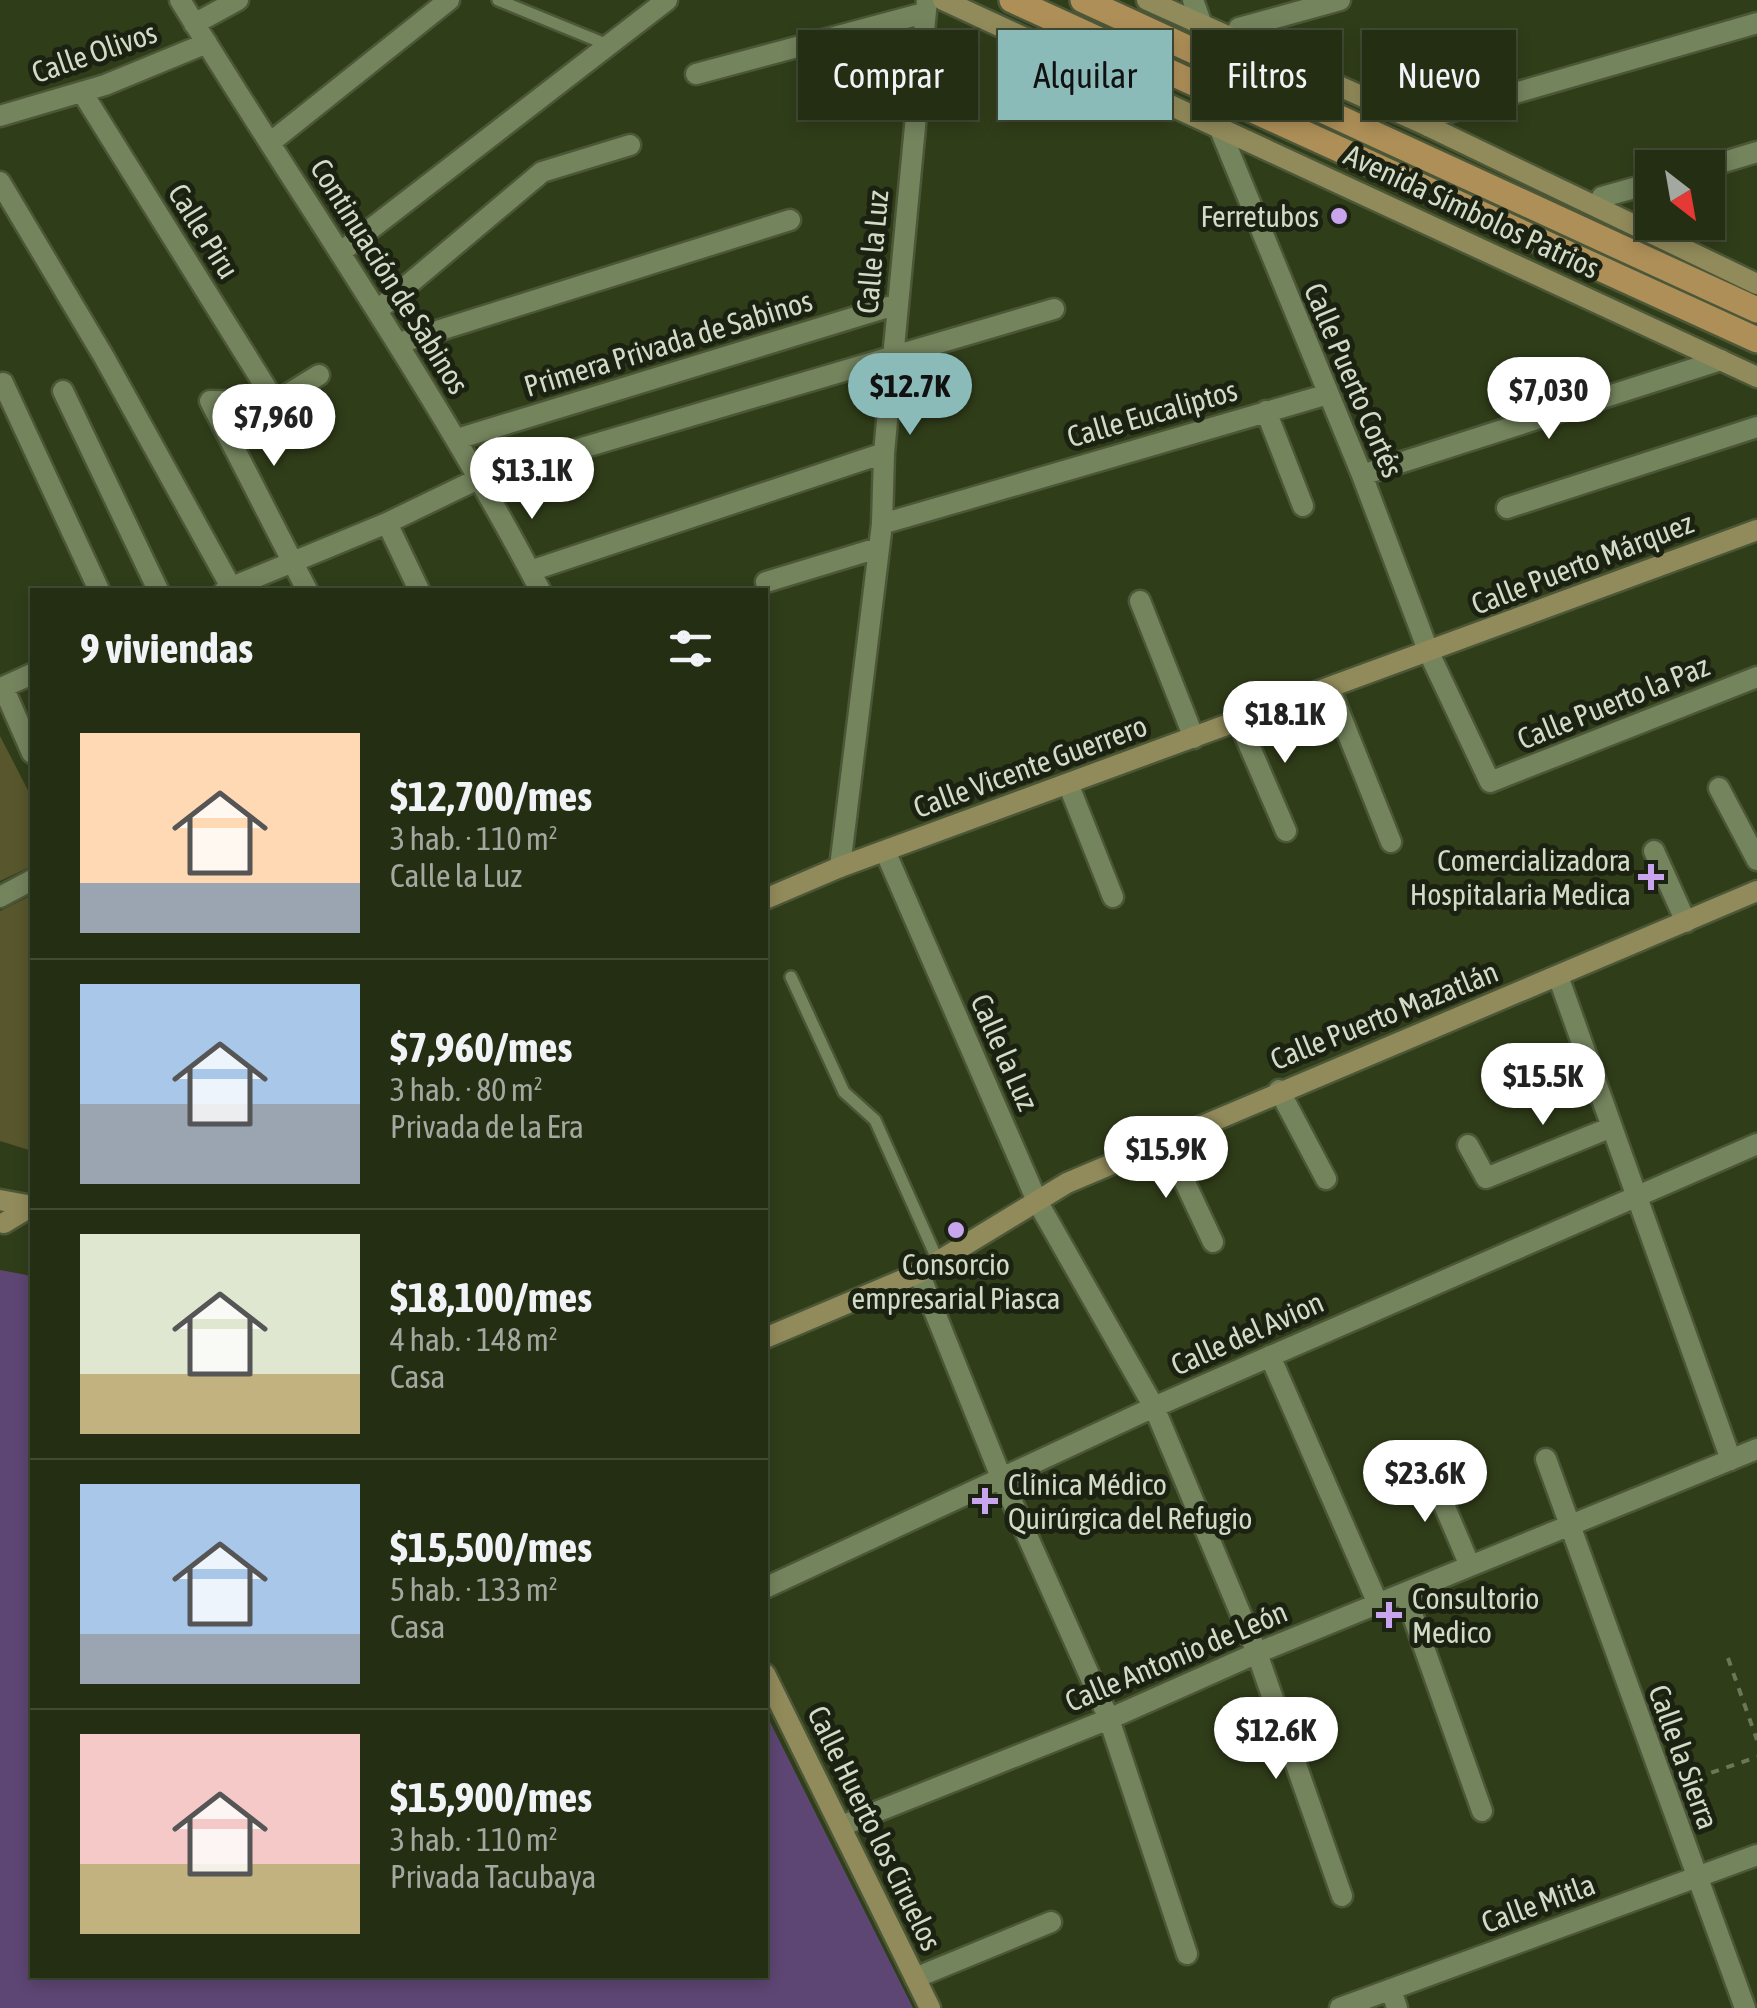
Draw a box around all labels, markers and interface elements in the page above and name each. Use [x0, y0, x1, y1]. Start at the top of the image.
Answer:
street label: Calle Olivos [27, 15, 161, 89]
chip: Comprar [798, 30, 978, 120]
chip: Alquilar [998, 30, 1172, 120]
chip: Filtros [1192, 30, 1342, 120]
chip: Nuevo [1362, 30, 1516, 120]
street label: Avenida Símbolos Patrios [1339, 137, 1605, 285]
north arrow [1635, 150, 1725, 240]
map controls [1635, 150, 1725, 240]
street label: Continuación de Sabinos [304, 152, 476, 400]
street label: Calle Piru [162, 177, 246, 285]
street label: Calle la Luz [850, 189, 894, 315]
place label: Ferretubos [1201, 199, 1319, 233]
marker: Ferretubos [1328, 205, 1350, 227]
street label: Calle Puerto Cortés [1298, 278, 1410, 482]
street label: Primera Privada de Sabinos [520, 283, 816, 403]
pin: $12.7K [829, 353, 991, 438]
pin: $7,030 [1468, 357, 1630, 442]
text: $12.7K [870, 367, 950, 404]
text: $7,030 [1509, 371, 1589, 408]
street label: Calle Eucaliptos [1063, 373, 1241, 453]
pin: $7,960 [193, 384, 355, 469]
text: $7,960 [234, 398, 314, 435]
pin: $13.1K [451, 437, 613, 522]
text: $13.1K [492, 451, 572, 488]
street label: Calle Puerto Márquez [1466, 505, 1698, 621]
icon: filters [663, 621, 718, 676]
text: 9 viviendas [80, 624, 253, 672]
street label: Calle Puerto la Paz [1512, 648, 1714, 756]
pin: $18.1K [1204, 681, 1366, 766]
text: $18.1K [1245, 695, 1325, 732]
street label: Calle Vicente Guerrero [909, 708, 1151, 824]
text: $12,700/mes [390, 772, 592, 820]
icon: home [160, 773, 280, 893]
text: 3 hab. · 110 m² [390, 820, 558, 857]
place label: Comercializadora Hospitalaria Medica [1410, 843, 1631, 911]
text: Calle la Luz [390, 857, 522, 894]
marker: Comercializadora Hospitalaria Medica [1640, 866, 1662, 888]
street label: Calle Puerto Mazatlán [1265, 954, 1503, 1076]
street label: Calle la Luz [964, 989, 1046, 1116]
text: $7,960/mes [390, 1023, 572, 1071]
icon: home [160, 1024, 280, 1144]
pin: $15.5K [1462, 1043, 1624, 1128]
text: $15.5K [1503, 1057, 1583, 1094]
text: 3 hab. · 80 m² [390, 1071, 543, 1108]
text: Privada de la Era [390, 1108, 584, 1145]
pin: $15.9K [1085, 1116, 1247, 1201]
text: $15.9K [1126, 1130, 1206, 1167]
marker: Consorcio empresarial Piasca [945, 1219, 967, 1241]
place label: Consorcio empresarial Piasca [852, 1247, 1060, 1315]
text: $18,100/mes [390, 1273, 592, 1321]
icon: home [160, 1274, 280, 1394]
street label: Calle del Avion [1165, 1284, 1329, 1382]
text: 4 hab. · 148 m² [390, 1321, 558, 1358]
text: Casa [390, 1358, 445, 1395]
pin: $23.6K [1344, 1440, 1506, 1525]
text: $23.6K [1385, 1454, 1465, 1491]
place label: Clínica Médico Quirúrgica del Refugio [1008, 1467, 1252, 1535]
marker: Clínica Médico Quirúrgica del Refugio [972, 1488, 998, 1514]
text: $15,500/mes [390, 1523, 592, 1571]
icon: home [160, 1524, 280, 1644]
text: 5 hab. · 133 m² [390, 1571, 558, 1608]
place label: Consultorio Medico [1412, 1581, 1539, 1649]
street label: Calle Antonio de León [1060, 1594, 1292, 1718]
marker: Consultorio Medico [1376, 1602, 1402, 1628]
text: Casa [390, 1608, 445, 1645]
street label: Calle la Sierra [1642, 1680, 1726, 1834]
pin: $12.6K [1195, 1697, 1357, 1782]
street label: Calle Huerto los Ciruelos [801, 1700, 949, 1956]
text: $12.6K [1236, 1711, 1316, 1748]
text: $15,900/mes [390, 1773, 592, 1821]
icon: home [160, 1774, 280, 1894]
text: 3 hab. · 110 m² [390, 1821, 558, 1858]
text: Privada Tacubaya [390, 1858, 596, 1895]
street label: Calle Mitla [1477, 1867, 1599, 1939]

